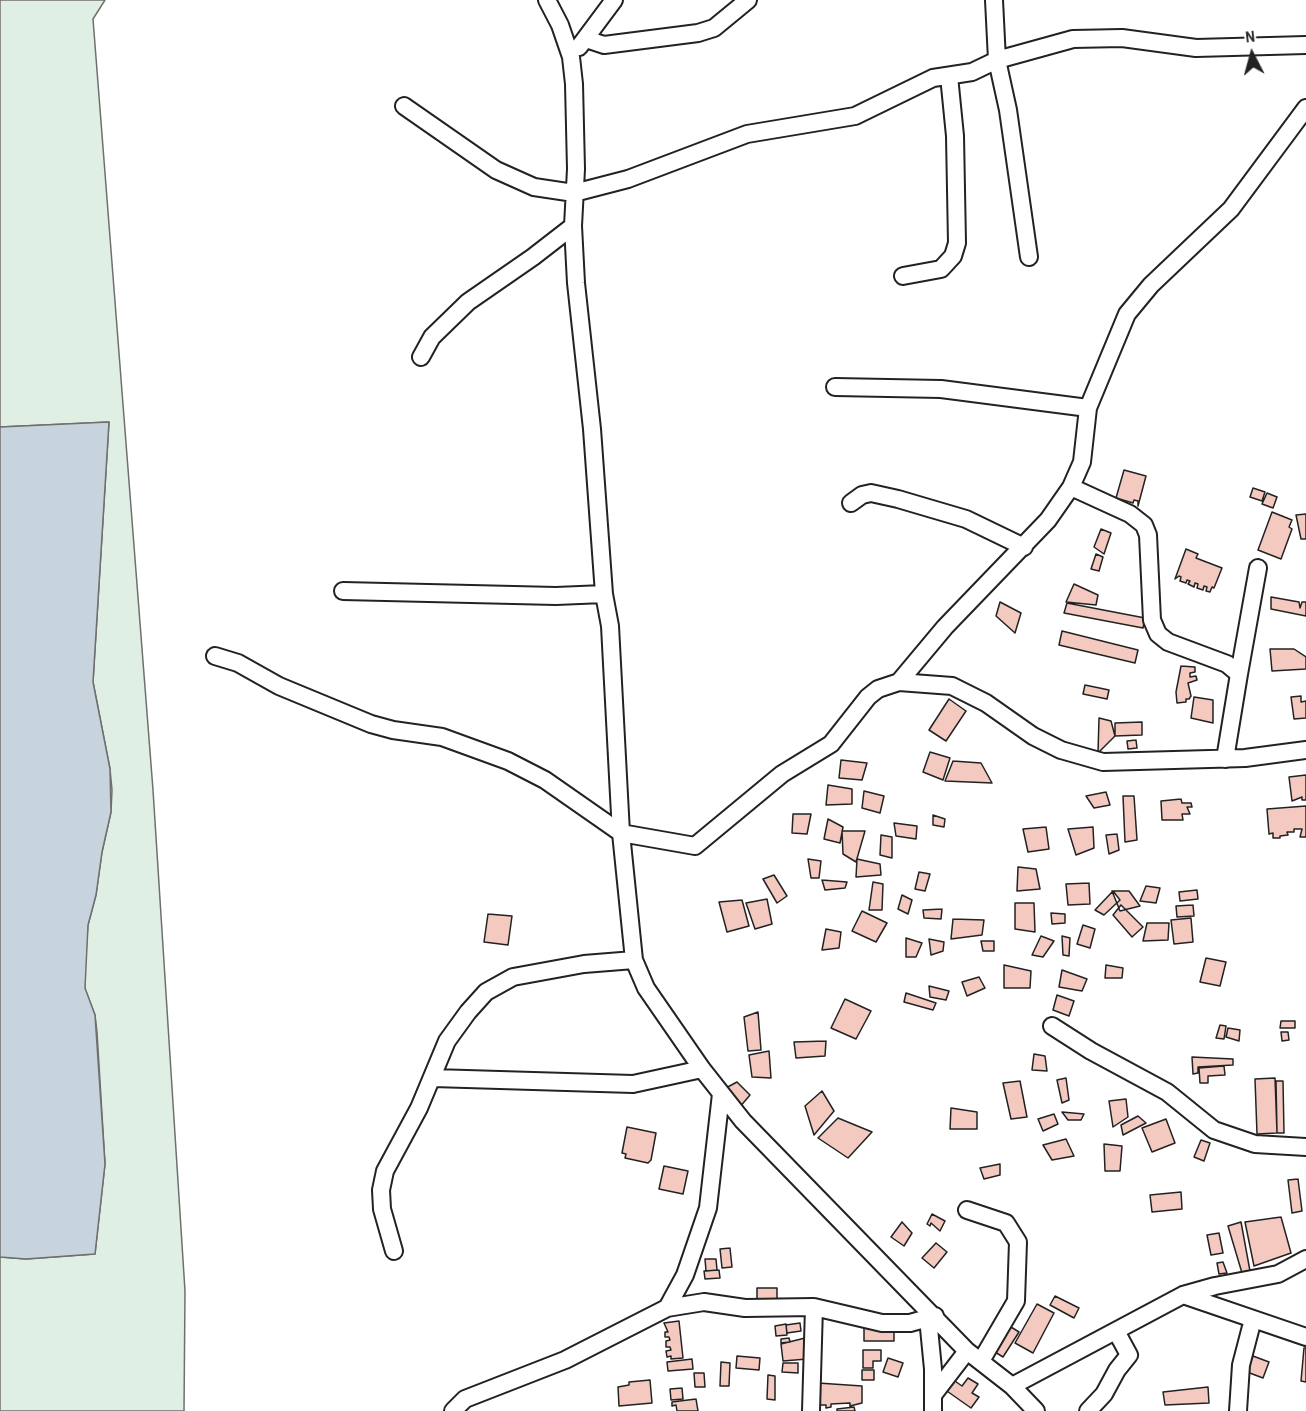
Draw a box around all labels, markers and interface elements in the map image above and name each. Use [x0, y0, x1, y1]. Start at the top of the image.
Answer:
north arrow [1222, 24, 1282, 84]
text: N [1244, 25, 1256, 48]

